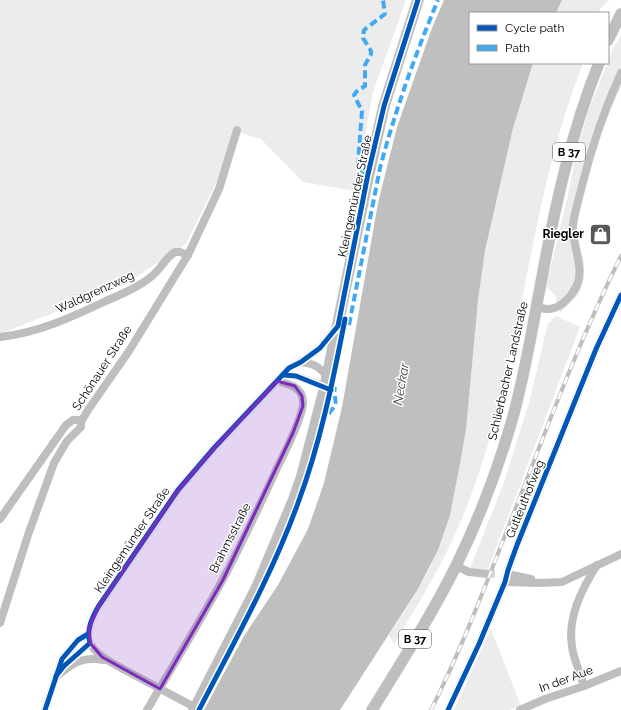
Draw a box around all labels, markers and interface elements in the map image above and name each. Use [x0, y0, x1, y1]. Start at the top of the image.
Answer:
legend [469, 12, 609, 64]
text: Cycle path [505, 21, 564, 35]
text: Path [505, 41, 530, 55]
street label: Kleingemünder Straße [335, 134, 375, 258]
road number: B 37 [553, 143, 585, 161]
shop icon: Riegler [587, 221, 613, 247]
place label: Riegler [543, 227, 584, 241]
street label: Waldgrenzweg [54, 268, 136, 316]
street label: Schlierbacher Landstraße [485, 300, 531, 442]
street label: Schönauer Straße [69, 323, 135, 413]
water label: Neckar [390, 361, 412, 406]
street label: Gutleuthofweg [503, 458, 547, 540]
street label: Kleingemünder Straße [91, 485, 173, 595]
street label: Brahmsstraße [206, 501, 254, 575]
road number: B 37 [399, 630, 431, 648]
street label: In der Aue [537, 663, 595, 695]

